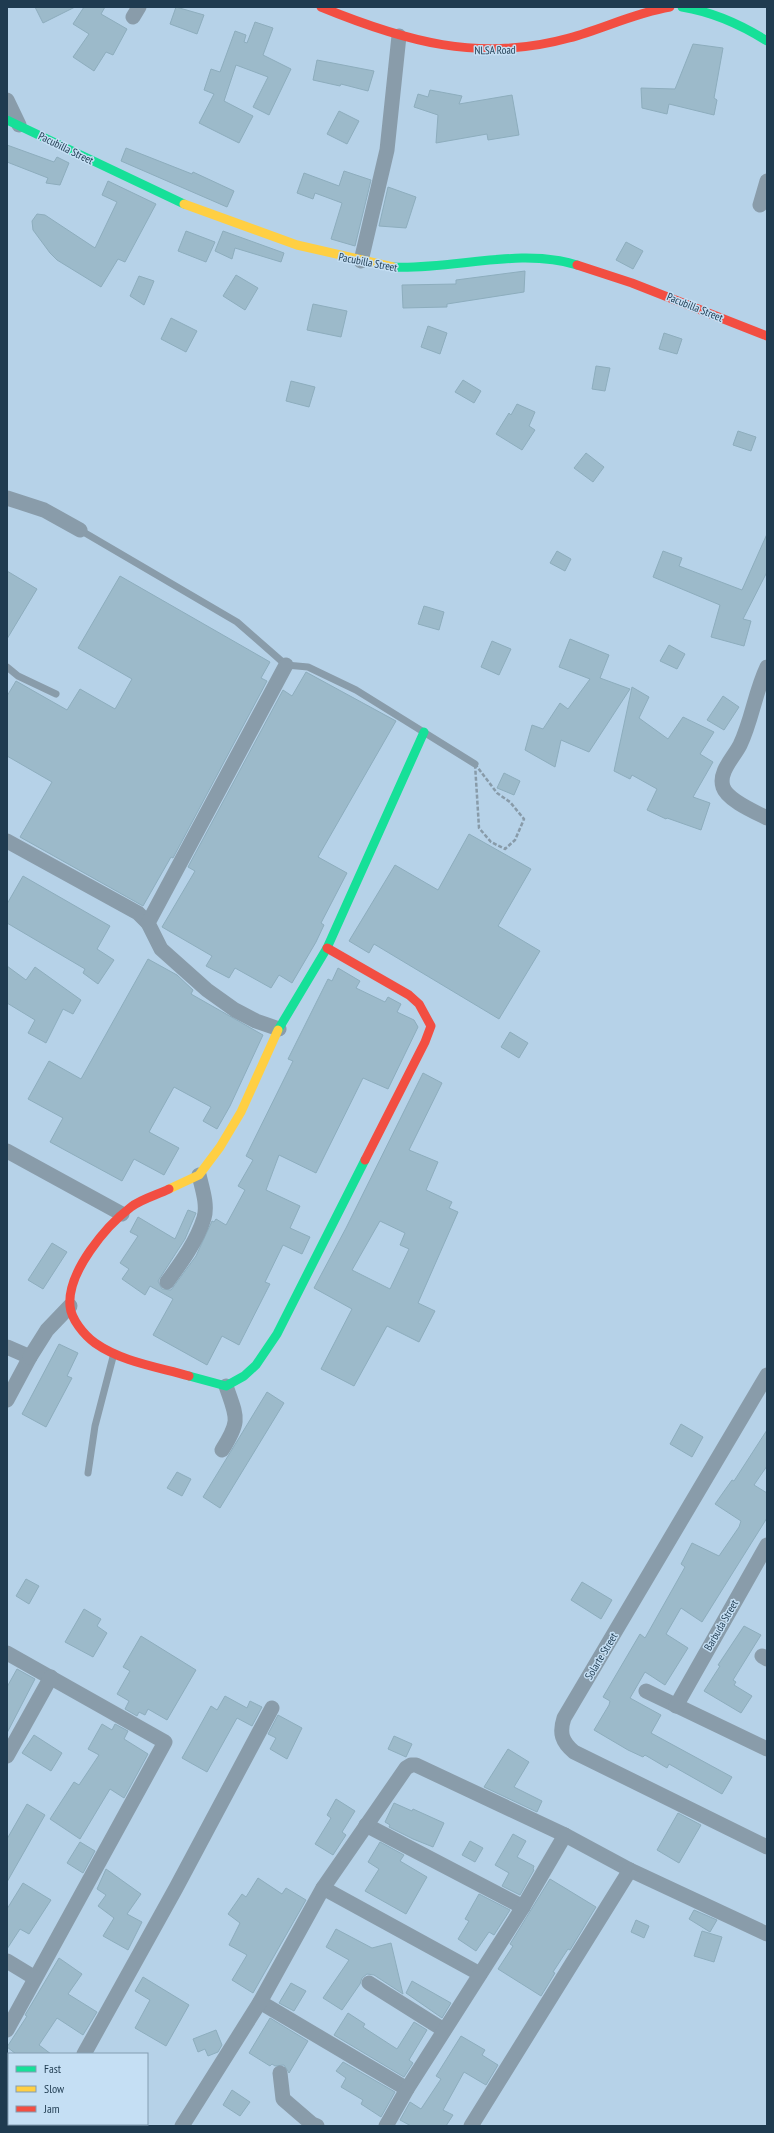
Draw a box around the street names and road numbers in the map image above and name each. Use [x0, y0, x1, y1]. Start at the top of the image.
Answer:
street label: NLSA Road [474, 43, 516, 57]
street label: Pacubilla Street [36, 129, 96, 167]
street label: Pacubilla Street [337, 249, 399, 275]
street label: Pacubilla Street [665, 289, 725, 325]
street label: Barbuda Street [701, 1597, 741, 1653]
street label: Solarte Street [582, 1630, 620, 1682]

